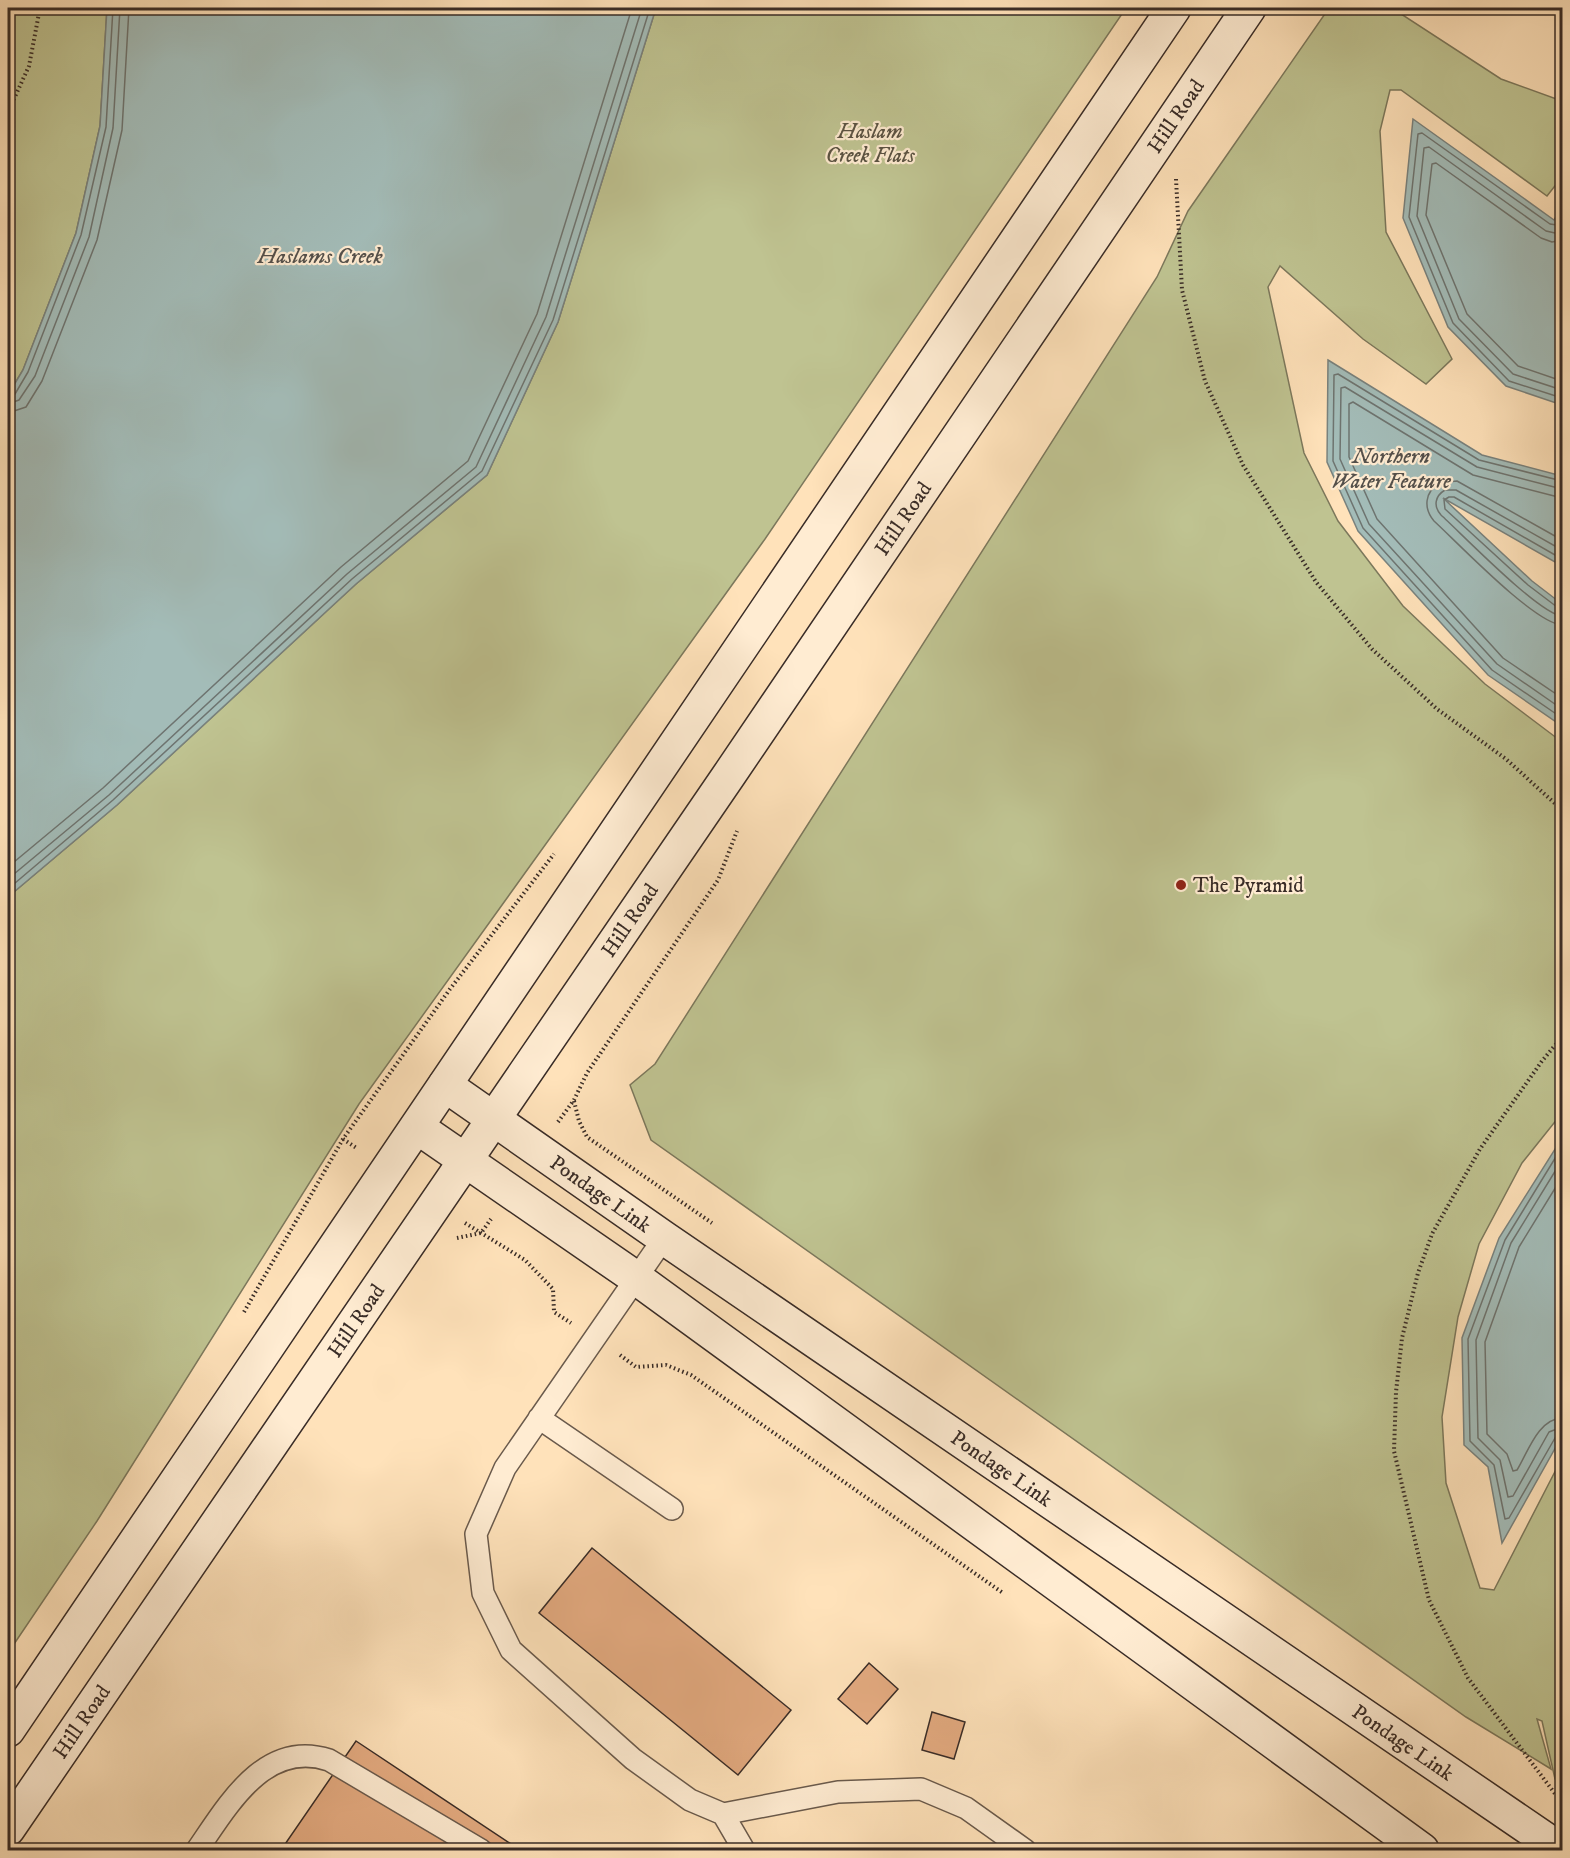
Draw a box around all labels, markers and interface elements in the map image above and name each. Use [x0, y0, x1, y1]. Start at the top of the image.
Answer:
street label: Hill Road [1142, 74, 1211, 159]
park label: Haslam Creek Flats [825, 119, 915, 169]
water label: Haslams Creek [256, 243, 383, 270]
water label: Northern Water Feature [1331, 443, 1451, 495]
street label: Hill Road [870, 477, 938, 561]
place label: The Pyramid [1193, 873, 1304, 899]
marker: The Pyramid [1174, 878, 1188, 892]
street label: Hill Road [596, 879, 665, 963]
street label: Pondage Link [544, 1150, 656, 1239]
street label: Hill Road [322, 1279, 391, 1363]
street label: Pondage Link [945, 1425, 1058, 1514]
street label: Hill Road [48, 1680, 117, 1764]
street label: Pondage Link [1347, 1699, 1459, 1787]

